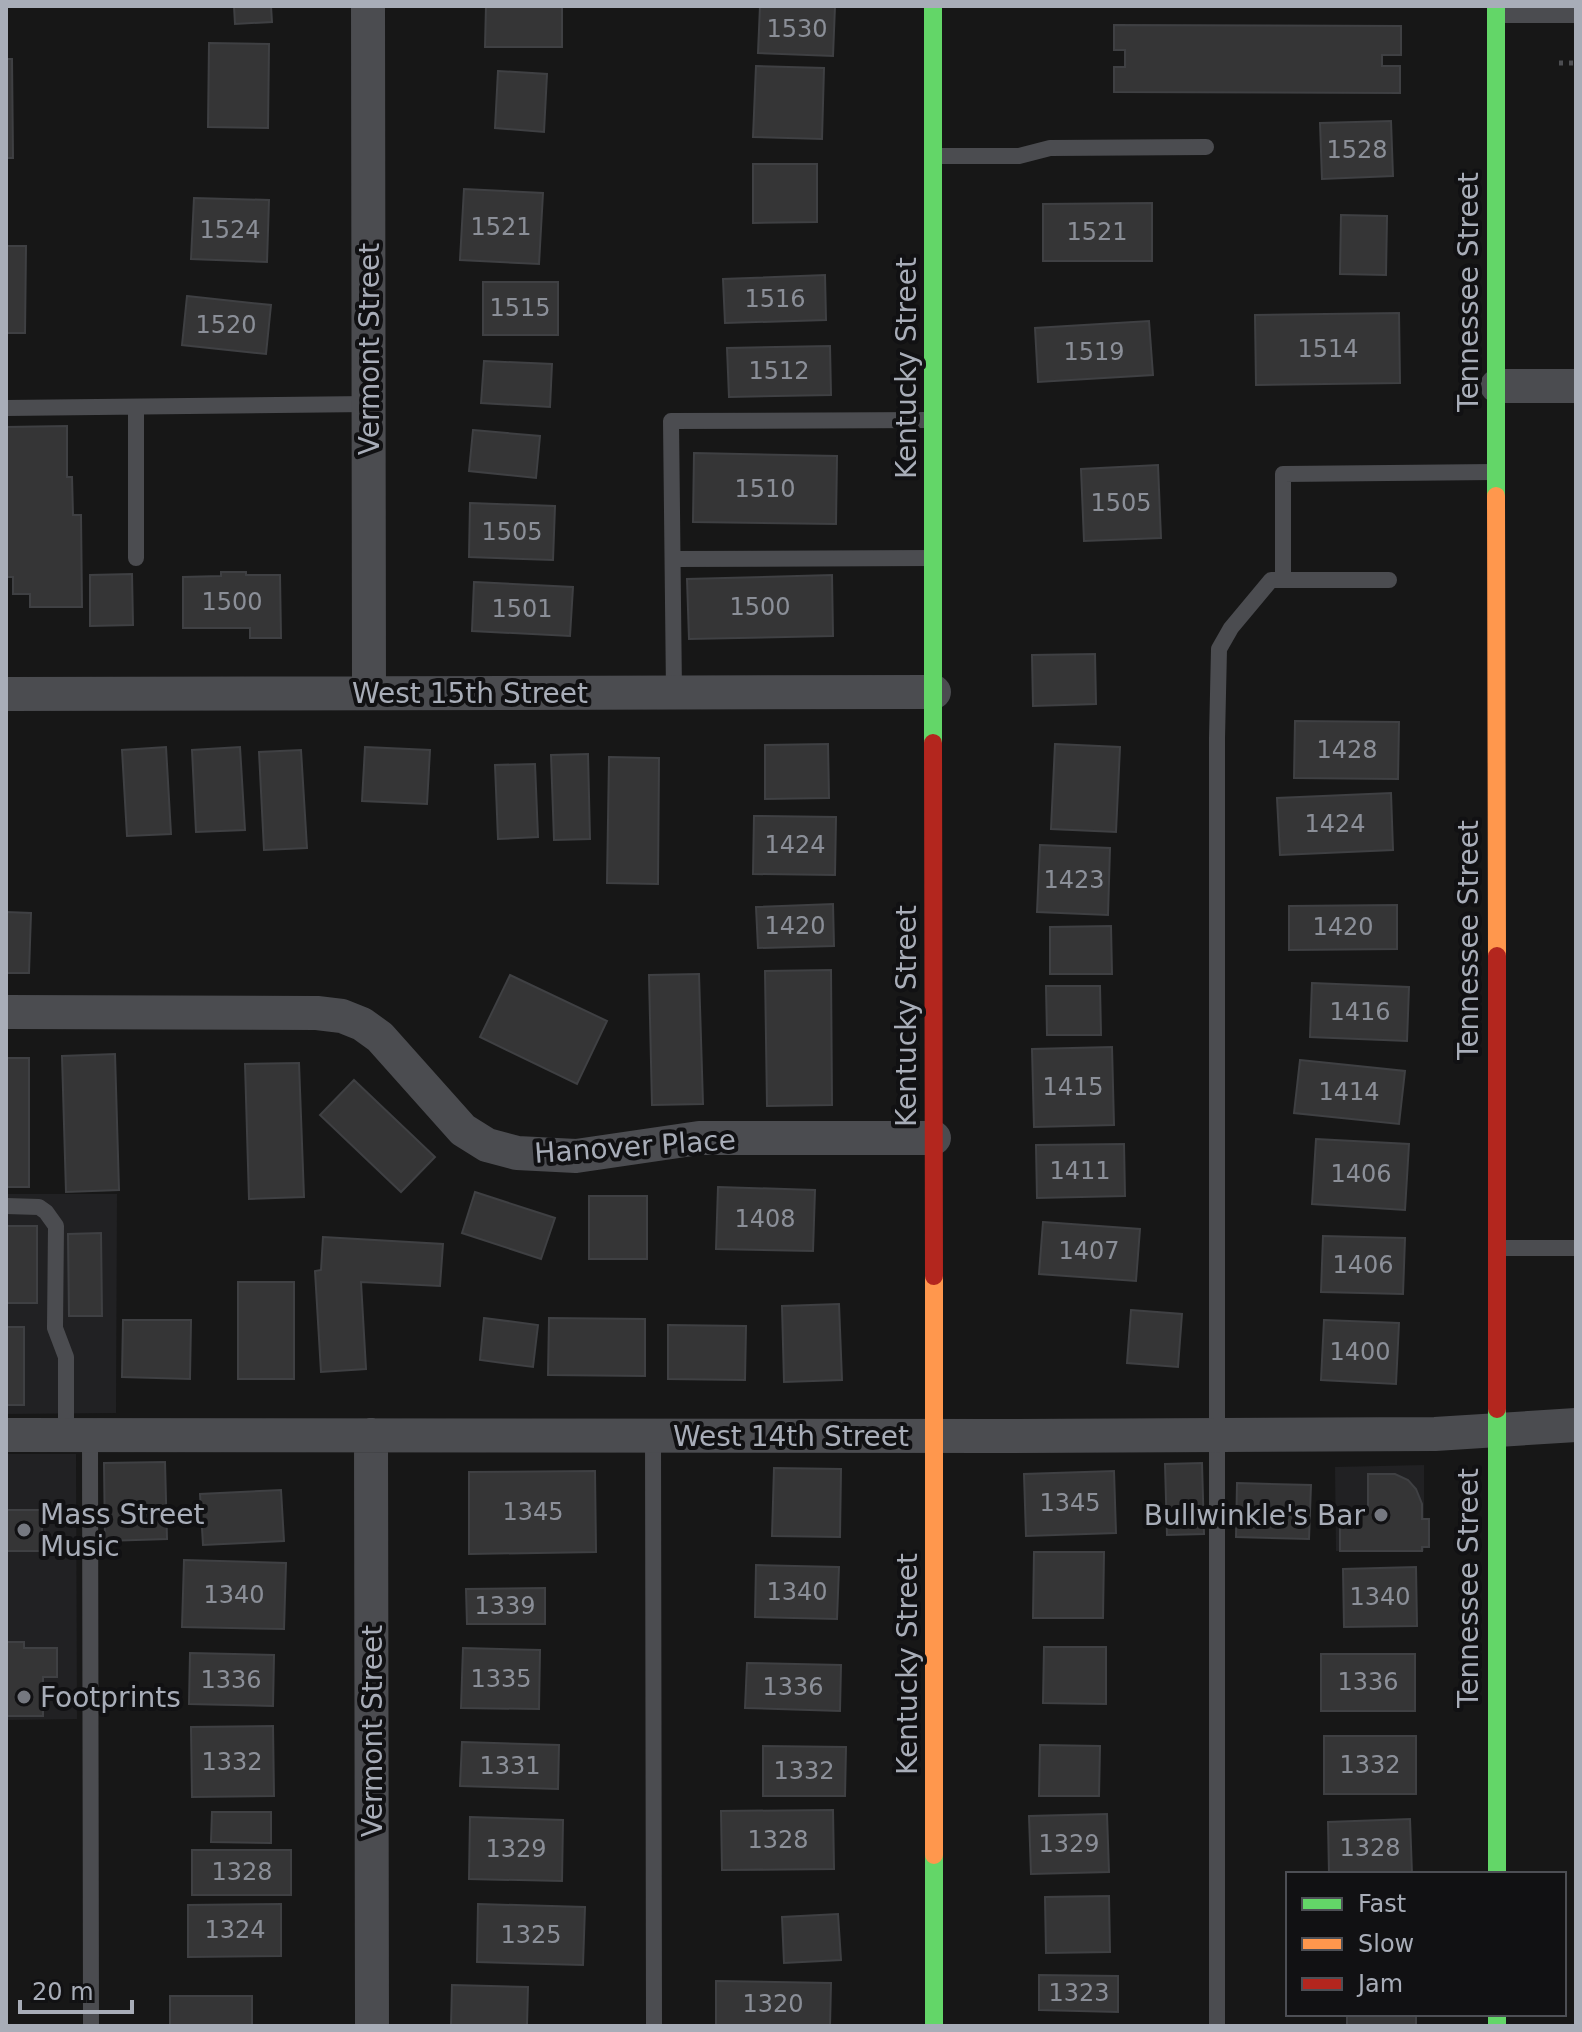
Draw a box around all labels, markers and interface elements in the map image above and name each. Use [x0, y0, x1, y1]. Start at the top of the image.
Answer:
house number: 1530 [766, 15, 828, 43]
house number: 1528 [1326, 136, 1388, 164]
street label: Tennessee Street [1452, 172, 1485, 413]
house number: 1521 [470, 213, 532, 241]
house number: 1524 [199, 216, 261, 244]
house number: 1521 [1066, 218, 1128, 246]
street label: Vermont Street [353, 243, 386, 455]
street label: Kentucky Street [890, 257, 923, 479]
house number: 1516 [744, 285, 806, 313]
house number: 1515 [489, 294, 551, 322]
house number: 1520 [195, 311, 257, 339]
house number: 1514 [1297, 335, 1359, 363]
house number: 1519 [1063, 338, 1125, 366]
house number: 1512 [748, 357, 810, 385]
house number: 1510 [734, 475, 796, 503]
house number: 1505 [1090, 489, 1152, 517]
house number: 1505 [481, 518, 543, 546]
house number: 1500 [201, 588, 263, 616]
house number: 1500 [729, 593, 791, 621]
house number: 1501 [491, 595, 553, 623]
street label: West 15th Street [352, 677, 588, 710]
house number: 1428 [1316, 736, 1378, 764]
house number: 1424 [1304, 810, 1366, 838]
street label: Tennessee Street [1452, 820, 1485, 1061]
house number: 1424 [764, 831, 826, 859]
house number: 1423 [1043, 866, 1105, 894]
street label: Kentucky Street [890, 905, 923, 1127]
house number: 1420 [764, 912, 826, 940]
house number: 1420 [1312, 913, 1374, 941]
house number: 1416 [1329, 998, 1391, 1026]
house number: 1415 [1042, 1073, 1104, 1101]
house number: 1414 [1318, 1078, 1380, 1106]
street label: Hanover Place [533, 1123, 737, 1170]
house number: 1411 [1049, 1157, 1111, 1185]
house number: 1406 [1330, 1160, 1392, 1188]
house number: 1408 [734, 1205, 796, 1233]
house number: 1407 [1058, 1237, 1120, 1265]
house number: 1406 [1332, 1251, 1394, 1279]
house number: 1400 [1329, 1338, 1391, 1366]
street label: West 14th Street [673, 1420, 909, 1453]
street label: Tennessee Street [1452, 1468, 1485, 1709]
house number: 1345 [1039, 1489, 1101, 1517]
place label: Mass Street Music [40, 1498, 204, 1563]
house number: 1345 [502, 1498, 564, 1526]
place label: Bullwinkle's Bar [1144, 1499, 1365, 1532]
marker: Bullwinkle's Bar [1372, 1506, 1390, 1524]
marker: Mass Street Music [15, 1521, 33, 1539]
street label: Kentucky Street [891, 1553, 924, 1775]
house number: 1340 [766, 1578, 828, 1606]
house number: 1340 [203, 1581, 265, 1609]
house number: 1340 [1349, 1583, 1411, 1611]
house number: 1339 [474, 1592, 536, 1620]
street label: Vermont Street [356, 1625, 389, 1837]
house number: 1335 [470, 1665, 532, 1693]
house number: 1336 [200, 1666, 262, 1694]
house number: 1336 [1337, 1668, 1399, 1696]
house number: 1336 [762, 1673, 824, 1701]
place label: Footprints [40, 1681, 181, 1714]
marker: Footprints [15, 1688, 33, 1706]
house number: 1332 [201, 1748, 263, 1776]
house number: 1332 [1339, 1751, 1401, 1779]
house number: 1331 [479, 1752, 541, 1780]
house number: 1332 [773, 1757, 835, 1785]
house number: 1328 [747, 1826, 809, 1854]
house number: 1329 [1038, 1830, 1100, 1858]
house number: 1328 [1339, 1834, 1401, 1862]
house number: 1329 [485, 1835, 547, 1863]
house number: 1328 [211, 1858, 273, 1886]
legend [1286, 1872, 1566, 2016]
text: Fast [1358, 1890, 1406, 1918]
house number: 1324 [204, 1916, 266, 1944]
house number: 1325 [500, 1921, 562, 1949]
text: Slow [1358, 1930, 1414, 1958]
scale bar [20, 1964, 132, 2014]
text: Jam [1356, 1970, 1403, 1998]
text: 20 m [32, 1978, 94, 2006]
house number: 1323 [1048, 1979, 1110, 2007]
house number: 1320 [742, 1990, 804, 2018]

